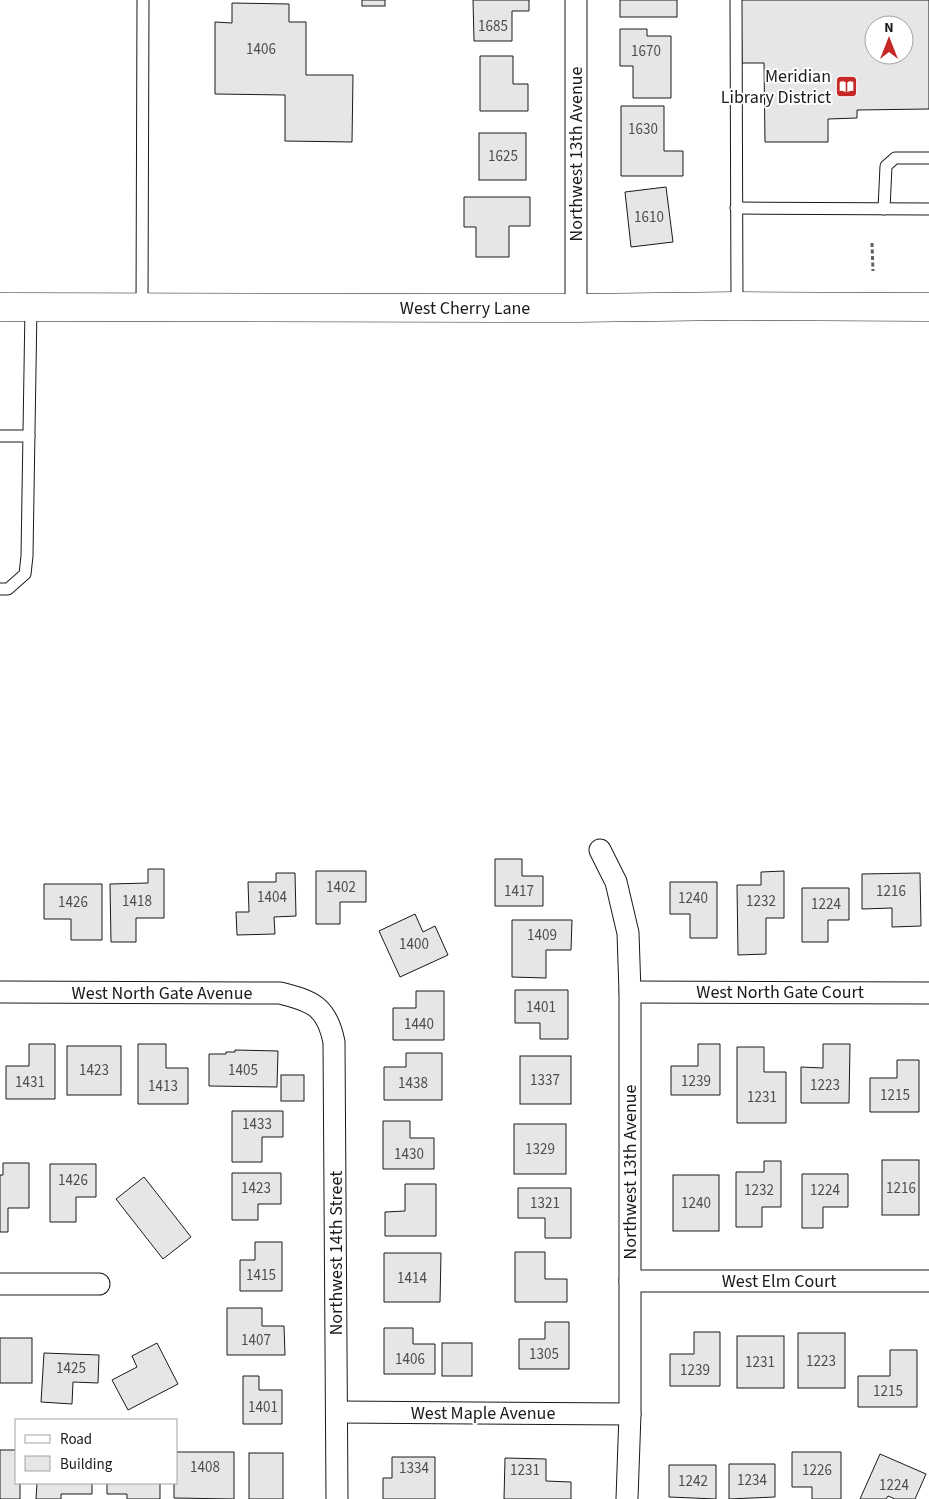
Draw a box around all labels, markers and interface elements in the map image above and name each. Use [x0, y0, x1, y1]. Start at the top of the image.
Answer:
north arrow [864, 15, 914, 65]
house number: 1685 [478, 16, 508, 37]
text: N [884, 18, 894, 38]
house number: 1406 [246, 39, 276, 60]
house number: 1670 [631, 41, 661, 62]
place label: Meridian Library District [721, 64, 831, 110]
street label: Northwest 13th Avenue [564, 66, 589, 242]
library icon: Meridian Library District [835, 74, 859, 98]
house number: 1630 [628, 119, 658, 140]
house number: 1625 [488, 146, 518, 167]
house number: 1610 [634, 207, 664, 228]
street label: West Cherry Lane [400, 296, 530, 321]
house number: 1402 [326, 877, 356, 898]
house number: 1417 [504, 881, 534, 902]
house number: 1216 [876, 881, 906, 902]
house number: 1404 [257, 887, 287, 908]
house number: 1240 [678, 888, 708, 909]
house number: 1418 [122, 891, 152, 912]
house number: 1232 [746, 891, 776, 912]
house number: 1426 [58, 892, 88, 913]
house number: 1224 [811, 894, 841, 915]
house number: 1409 [527, 925, 557, 946]
house number: 1400 [399, 934, 429, 955]
street label: West North Gate Court [696, 980, 864, 1005]
street label: West North Gate Avenue [72, 981, 252, 1006]
house number: 1401 [526, 997, 556, 1018]
house number: 1440 [404, 1014, 434, 1035]
house number: 1423 [79, 1060, 109, 1081]
house number: 1405 [228, 1060, 258, 1081]
house number: 1337 [530, 1070, 560, 1091]
house number: 1239 [681, 1071, 711, 1092]
house number: 1431 [15, 1072, 45, 1093]
house number: 1438 [398, 1073, 428, 1094]
house number: 1223 [810, 1075, 840, 1096]
house number: 1413 [148, 1076, 178, 1097]
street label: Northwest 13th Avenue [618, 1084, 643, 1260]
house number: 1215 [880, 1085, 910, 1106]
house number: 1231 [747, 1087, 777, 1108]
house number: 1433 [242, 1114, 272, 1135]
house number: 1329 [525, 1139, 555, 1160]
house number: 1430 [394, 1144, 424, 1165]
house number: 1426 [58, 1170, 88, 1191]
street label: Northwest 14th Street [324, 1171, 349, 1335]
house number: 1423 [241, 1178, 271, 1199]
house number: 1216 [886, 1178, 916, 1199]
house number: 1232 [744, 1180, 774, 1201]
house number: 1224 [810, 1180, 840, 1201]
house number: 1321 [530, 1193, 560, 1214]
house number: 1240 [681, 1193, 711, 1214]
house number: 1415 [246, 1265, 276, 1286]
house number: 1414 [397, 1268, 427, 1289]
street label: West Elm Court [722, 1269, 836, 1294]
house number: 1407 [241, 1330, 271, 1351]
house number: 1305 [529, 1344, 559, 1365]
house number: 1406 [395, 1349, 425, 1370]
house number: 1223 [806, 1351, 836, 1372]
house number: 1231 [745, 1352, 775, 1373]
house number: 1425 [56, 1358, 86, 1379]
house number: 1239 [680, 1360, 710, 1381]
house number: 1215 [873, 1381, 903, 1402]
house number: 1401 [248, 1397, 278, 1418]
street label: West Maple Avenue [411, 1401, 555, 1426]
legend [15, 1419, 178, 1484]
text: Road [60, 1429, 92, 1450]
text: Building [60, 1454, 113, 1475]
house number: 1408 [190, 1457, 220, 1478]
house number: 1334 [399, 1458, 429, 1479]
house number: 1231 [510, 1460, 540, 1481]
house number: 1226 [802, 1460, 832, 1481]
house number: 1234 [737, 1470, 767, 1491]
house number: 1242 [678, 1471, 708, 1492]
house number: 1224 [879, 1475, 909, 1496]

